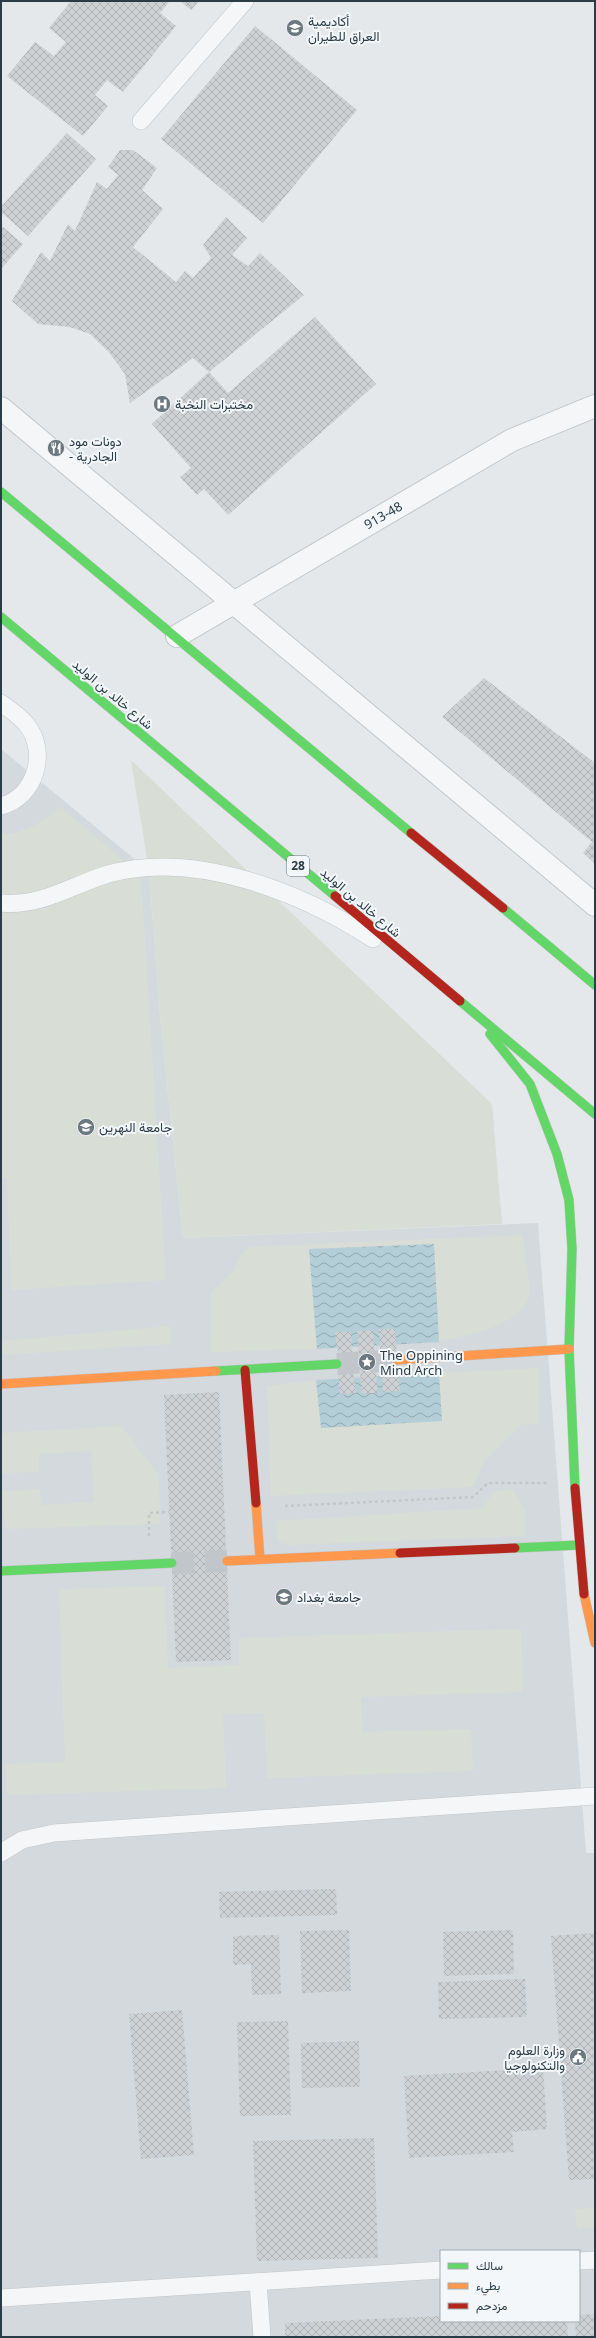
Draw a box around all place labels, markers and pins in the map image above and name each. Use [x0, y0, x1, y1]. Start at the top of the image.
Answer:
place label: أكاديمية العراق للطيران [308, 12, 379, 45]
school or university icon: أكاديمية العراق للطيران [285, 18, 305, 38]
hospital icon: مختبرات النخبة [152, 394, 172, 414]
place label: مختبرات النخبة [175, 395, 253, 413]
place label: دونات مود - الجادرية [69, 432, 122, 465]
restaurant icon: دونات مود - الجادرية [46, 438, 66, 458]
school or university icon: جامعة النهرين [76, 1117, 96, 1137]
place label: جامعة النهرين [99, 1118, 172, 1136]
place label: The Oppining Mind Arch [380, 1346, 463, 1379]
place icon: The Oppining Mind Arch [357, 1352, 377, 1372]
school or university icon: جامعة بغداد [274, 1587, 294, 1607]
place label: جامعة بغداد [297, 1588, 361, 1606]
place label: وزارة العلوم والتكنولوجيا [504, 2041, 565, 2074]
public building icon: وزارة العلوم والتكنولوجيا [568, 2047, 588, 2067]

